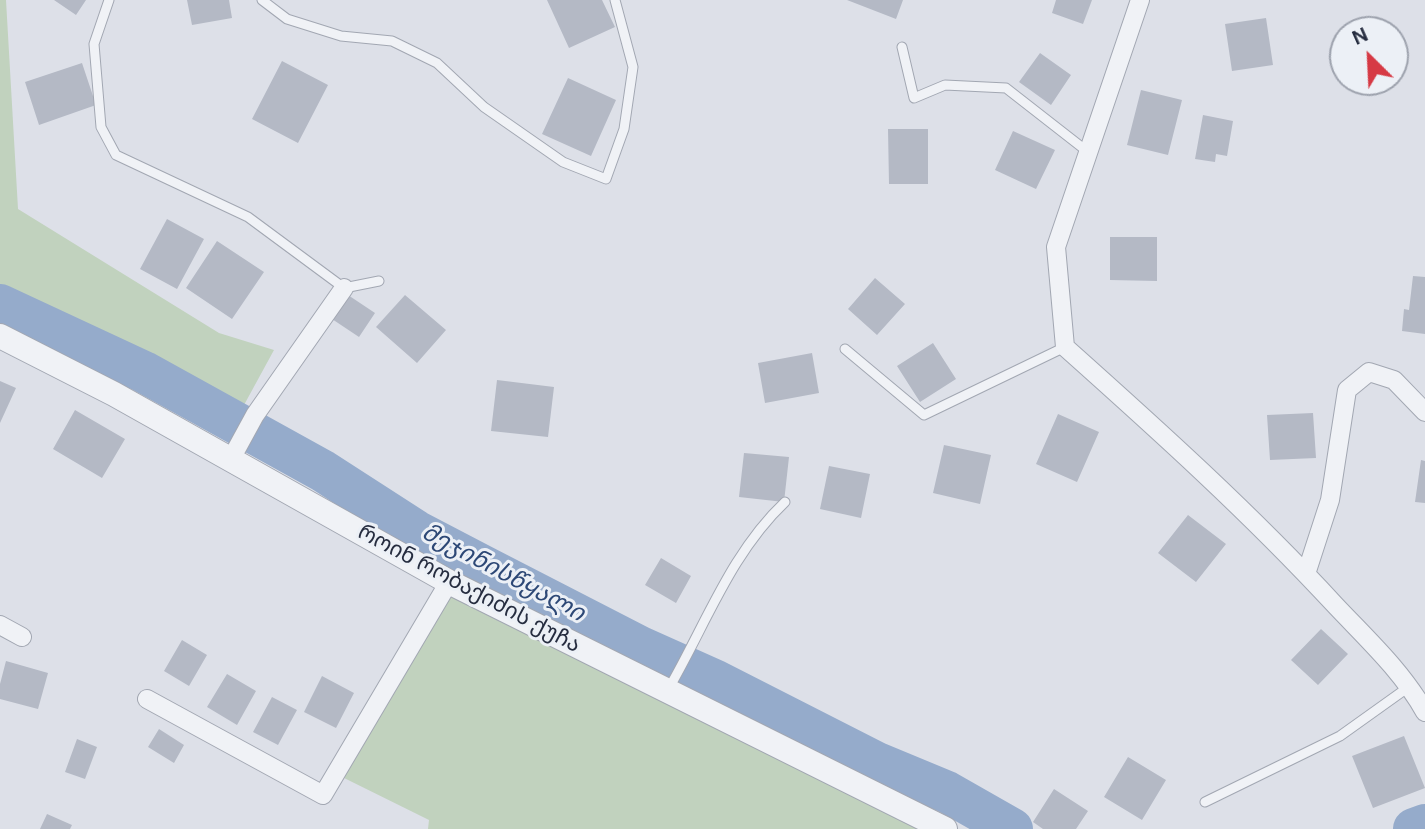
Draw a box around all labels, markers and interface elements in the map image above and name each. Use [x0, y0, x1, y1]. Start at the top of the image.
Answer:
north arrow [1329, 16, 1409, 96]
text: N [1348, 21, 1373, 51]
water label: მეჯინისწყალი [417, 518, 589, 628]
street label: როინ რობაქიძის ქუჩა [353, 519, 585, 659]

